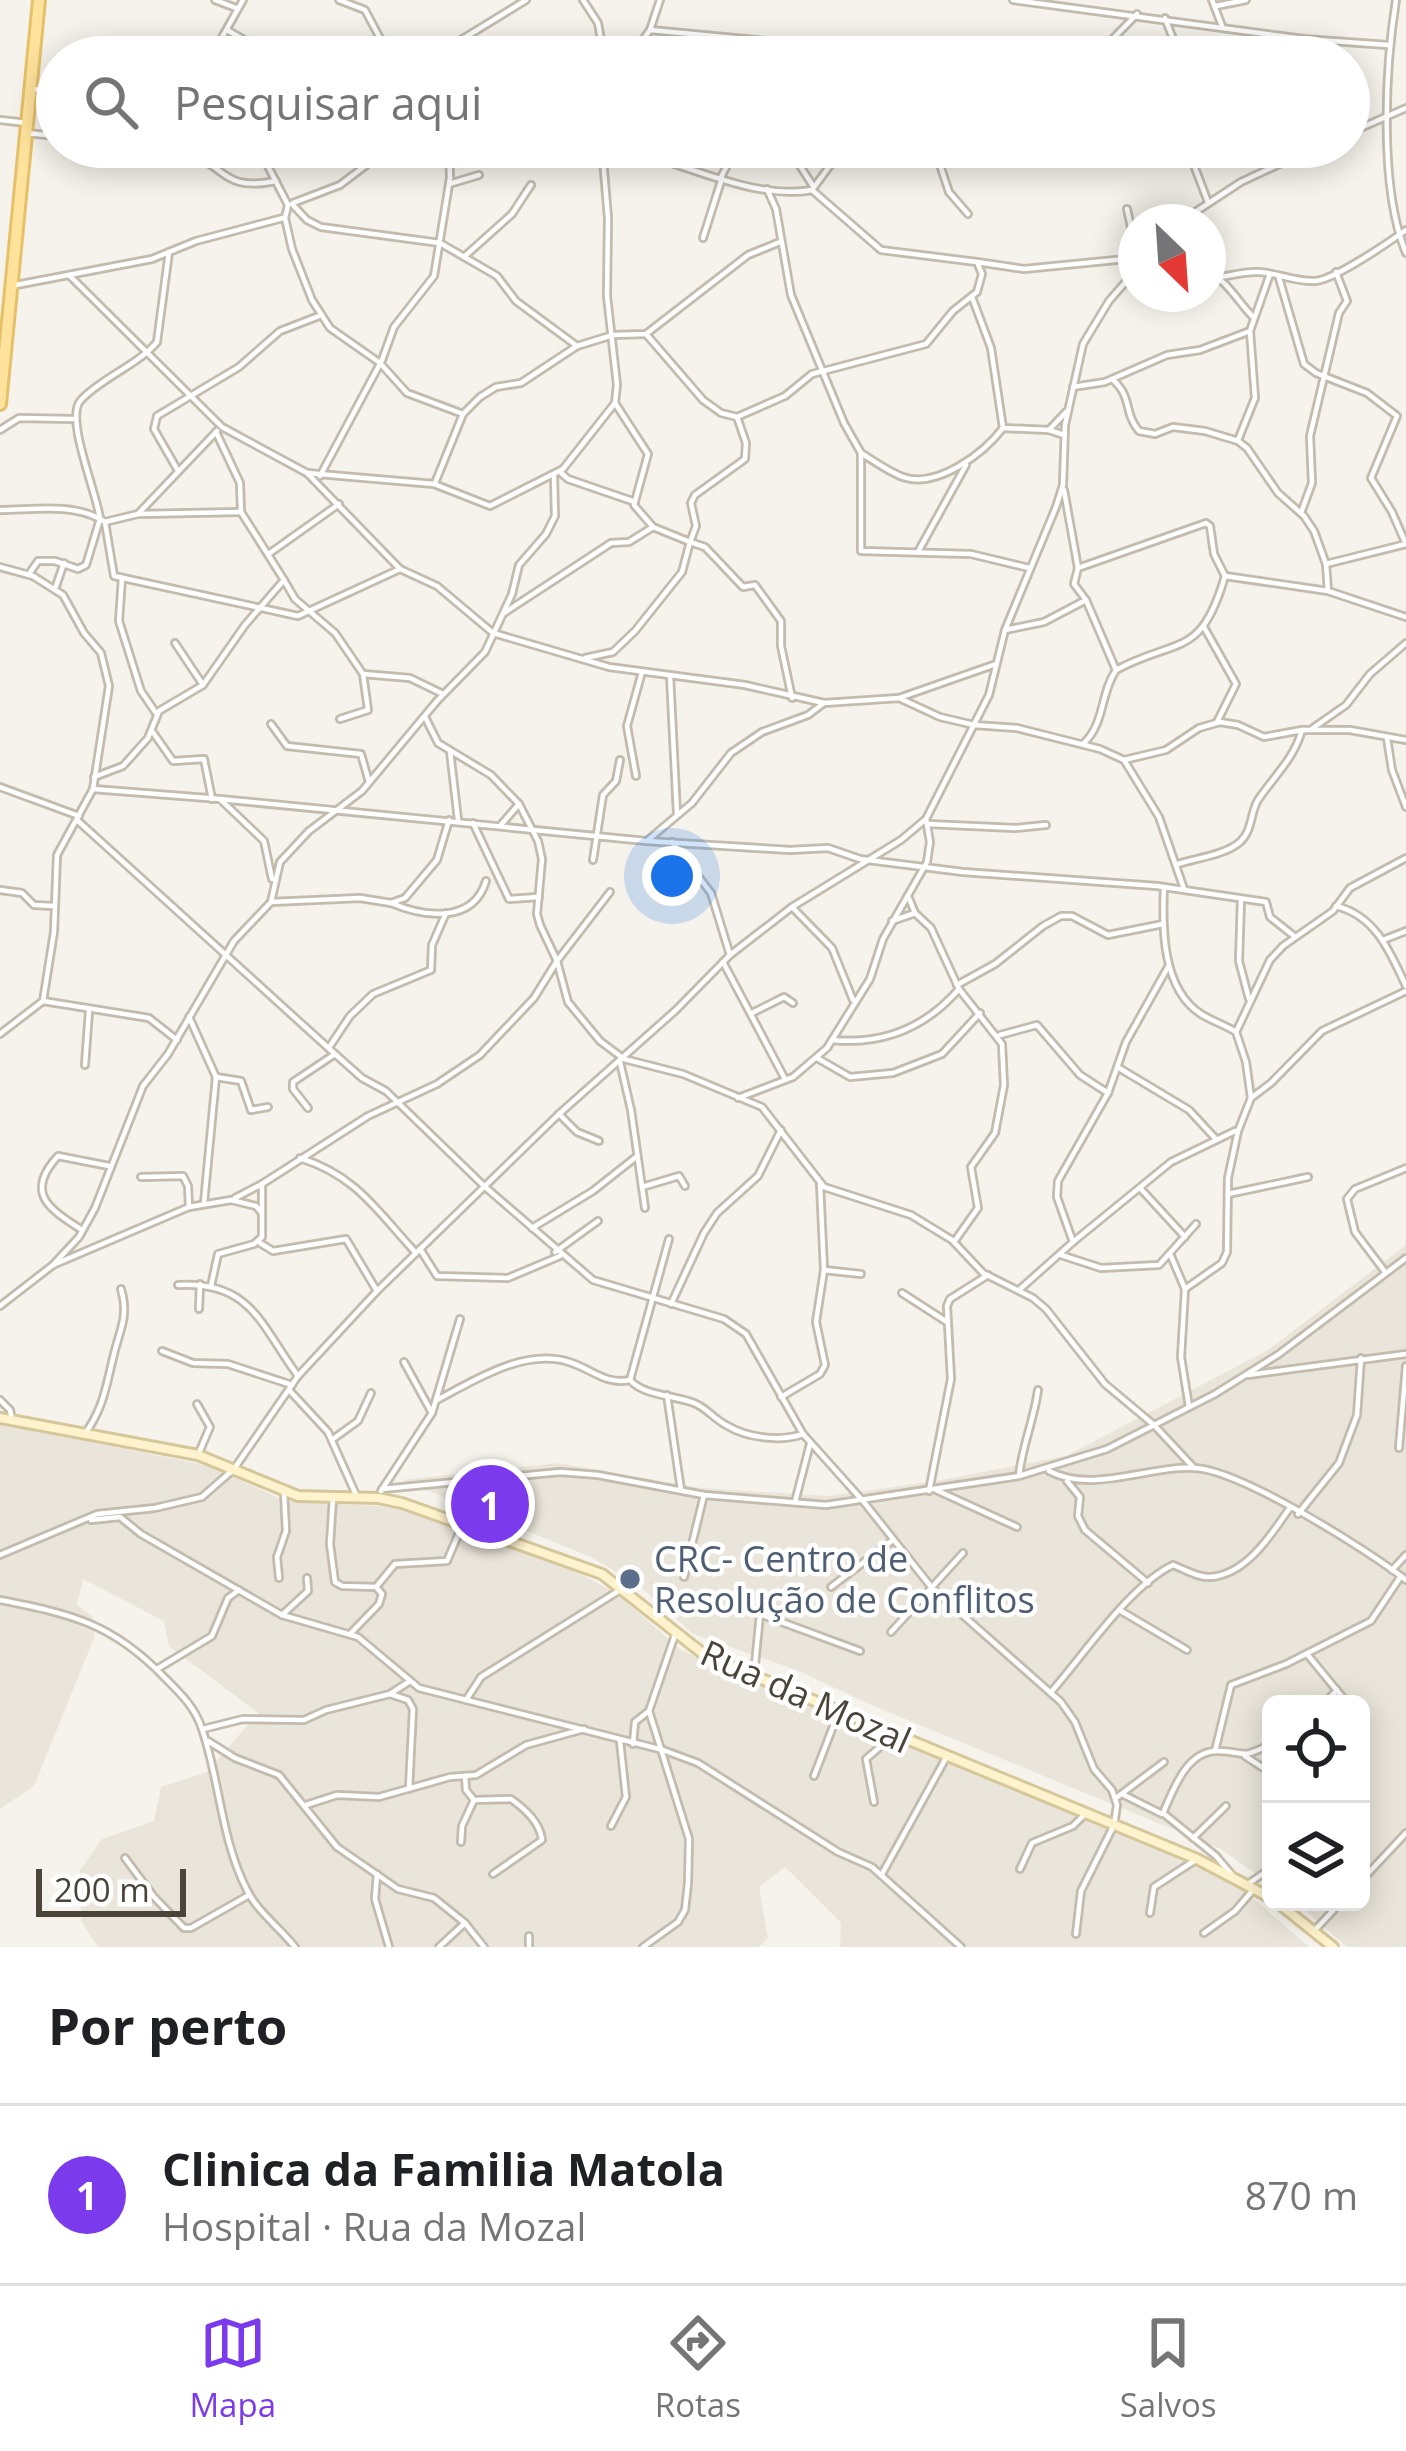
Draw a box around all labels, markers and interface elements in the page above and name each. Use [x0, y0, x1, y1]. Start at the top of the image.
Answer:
search box [36, 36, 1370, 168]
icon: search [78, 69, 144, 135]
text: Pesquisar aqui [174, 72, 482, 133]
north arrow [1118, 204, 1226, 312]
your location [642, 846, 702, 906]
pin: 1 [451, 1459, 529, 1549]
place label: CRC- Centro de Resolução de Conflitos [654, 1534, 1035, 1624]
marker: CRC- Centro de Resolução de Conflitos [617, 1566, 643, 1592]
street label: Rua da Mozal [693, 1628, 919, 1764]
map controls [1262, 1695, 1370, 1911]
button: locate [1262, 1695, 1370, 1803]
button: layers [1262, 1803, 1370, 1911]
scale bar [36, 1863, 186, 1916]
text: 200 m [54, 1867, 150, 1912]
text: Por perto [48, 1990, 287, 2060]
text: Clinica da Familia Matola [162, 2138, 725, 2199]
text: 1 [76, 2168, 98, 2221]
text: 870 m [1245, 2168, 1358, 2221]
text: Hospital · Rua da Mozal [162, 2199, 586, 2252]
tab: Mapa [189, 2310, 276, 2427]
tab: Rotas [655, 2310, 741, 2427]
tab: Salvos [1120, 2310, 1217, 2427]

